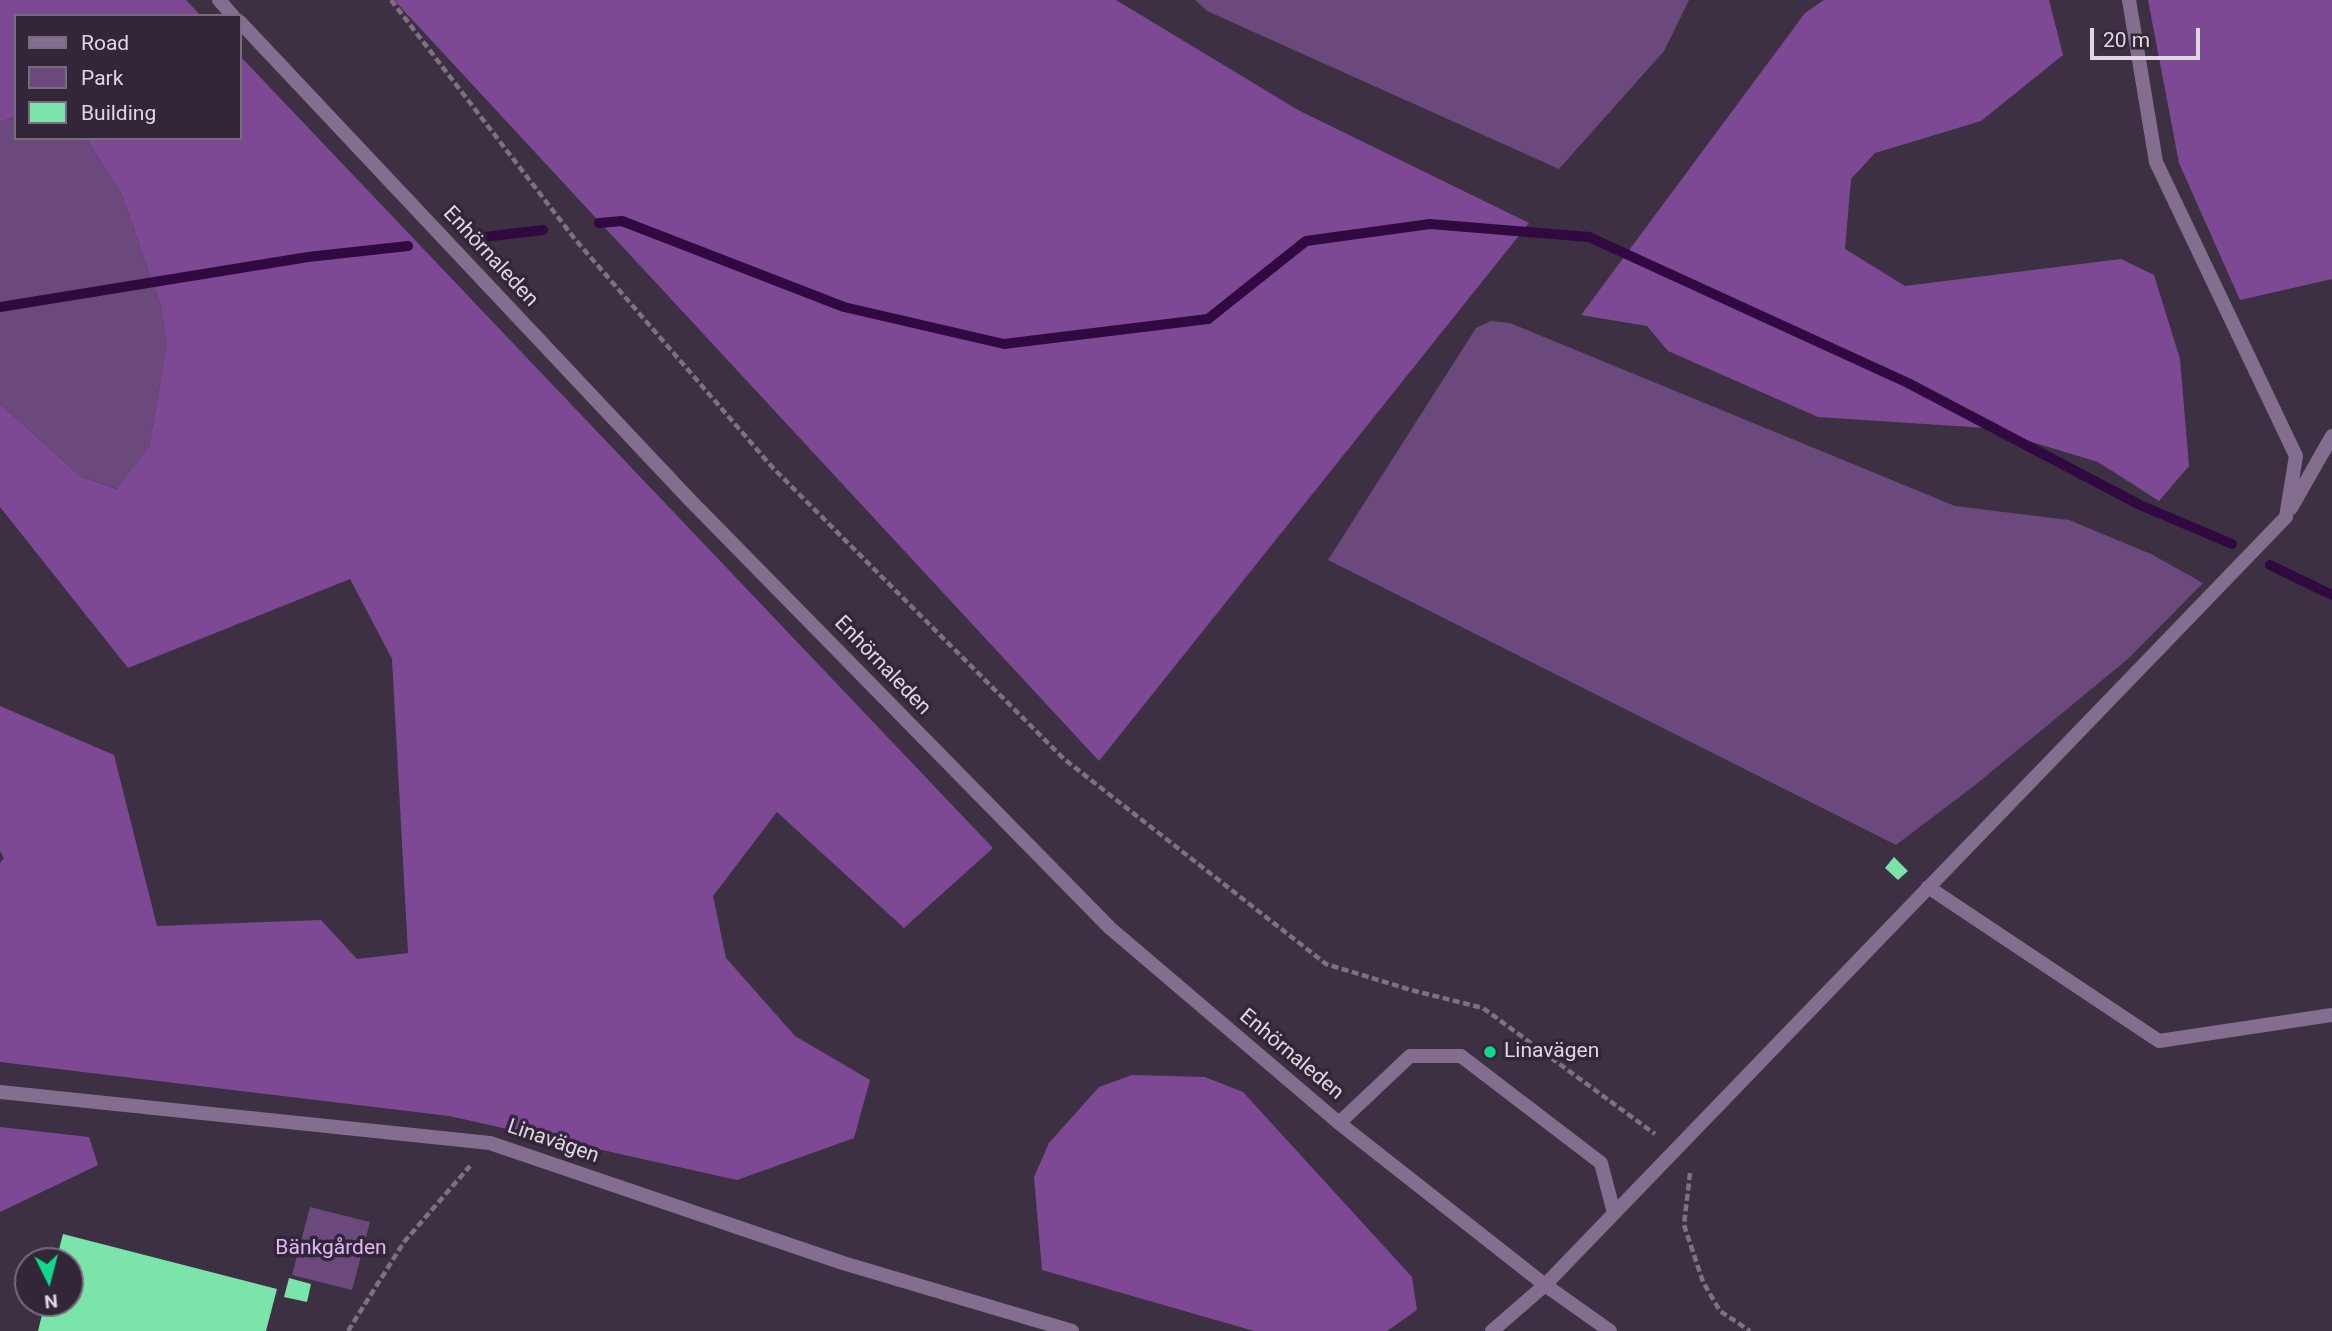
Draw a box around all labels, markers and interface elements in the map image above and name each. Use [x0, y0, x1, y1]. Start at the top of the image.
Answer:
legend [14, 14, 242, 140]
scale bar [2094, 14, 2204, 58]
text: 20 m [2103, 28, 2150, 52]
text: Road [81, 31, 129, 55]
text: Park [81, 66, 123, 90]
text: Building [81, 101, 156, 125]
street label: Enhörnaleden [437, 202, 543, 312]
street label: Enhörnaleden [828, 611, 936, 721]
street label: Enhörnaleden [1234, 1004, 1348, 1106]
place label: Linavägen [1504, 1039, 1599, 1065]
marker: Linavägen [1482, 1044, 1498, 1060]
street label: Linavägen [504, 1115, 602, 1169]
park label: Bänkgården [275, 1236, 387, 1262]
north arrow [14, 1247, 84, 1317]
text: N [43, 1289, 59, 1314]

